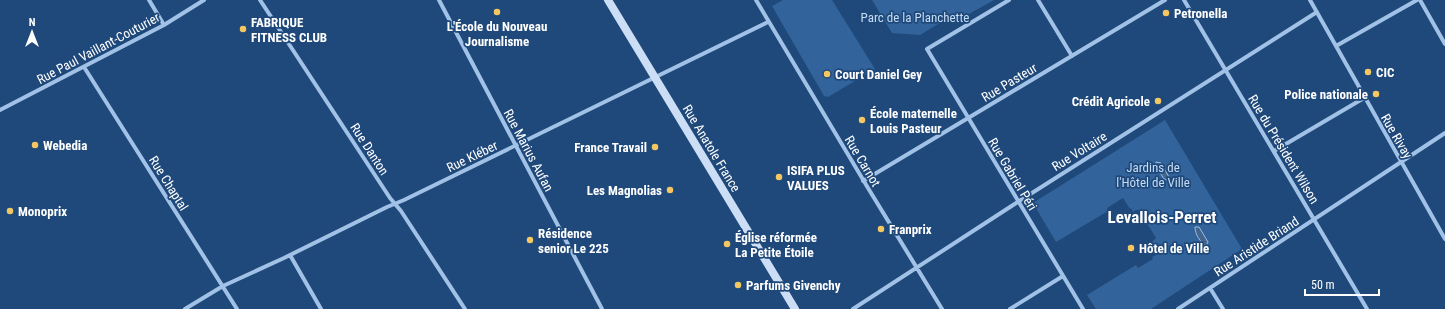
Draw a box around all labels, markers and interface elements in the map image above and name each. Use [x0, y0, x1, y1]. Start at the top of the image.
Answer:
place label: Petronella [1174, 6, 1227, 21]
marker: L'École du Nouveau Journalisme [492, 7, 502, 17]
marker: Petronella [1161, 8, 1171, 18]
street label: Rue Paul Vaillant-Couturier [34, 10, 162, 87]
park label: Parc de la Planchette [861, 10, 969, 25]
north arrow [12, 12, 52, 52]
place label: FABRIQUE FITNESS CLUB [251, 15, 327, 45]
text: N [29, 16, 36, 29]
place label: L'École du Nouveau Journalisme [447, 19, 547, 49]
marker: FABRIQUE FITNESS CLUB [238, 24, 248, 34]
street label: Rue Pasteur [979, 60, 1040, 105]
place label: CIC [1376, 65, 1395, 80]
place label: Court Daniel Gey [835, 67, 922, 82]
marker: CIC [1363, 67, 1373, 77]
marker: Court Daniel Gey [822, 69, 832, 79]
place label: Police nationale [1284, 87, 1368, 102]
marker: Police nationale [1371, 89, 1381, 99]
street label: Rue du Président Wilson [1245, 92, 1322, 206]
place label: Crédit Agricole [1072, 94, 1150, 109]
marker: Crédit Agricole [1153, 96, 1163, 106]
street label: Rue Anatole France [680, 102, 743, 195]
place label: École maternelle Louis Pasteur [870, 106, 957, 136]
street label: Rue Marius Aufan [501, 107, 556, 194]
street label: Rue Rivay [1378, 111, 1416, 162]
marker: École maternelle Louis Pasteur [857, 115, 867, 125]
street label: Rue Danton [347, 121, 392, 178]
street label: Rue Voltaire [1049, 129, 1109, 174]
street label: Rue Carnot [842, 133, 884, 189]
street label: Rue Gabriel Péri [985, 135, 1040, 213]
place label: Webedia [43, 138, 87, 153]
street label: Rue Kléber [444, 138, 500, 175]
marker: Webedia [30, 140, 40, 150]
place label: France Travail [574, 140, 647, 155]
marker: France Travail [650, 142, 660, 152]
street label: Rue Chaptal [146, 153, 191, 213]
park label: Jardins de l'Hôtel de Ville [1116, 160, 1190, 190]
place label: ISIFA PLUS VALUES [787, 163, 845, 193]
marker: ISIFA PLUS VALUES [774, 172, 784, 182]
place label: Les Magnolias [587, 183, 662, 198]
marker: Les Magnolias [665, 185, 675, 195]
place label: Monoprix [18, 204, 67, 219]
marker: Monoprix [5, 206, 15, 216]
district label: Levallois-Perret [1108, 207, 1216, 227]
street label: Rue Aristide Briand [1211, 213, 1301, 279]
place label: Franprix [889, 222, 932, 237]
marker: Franprix [876, 224, 886, 234]
place label: Résidence senior Le 225 [538, 226, 609, 256]
place label: Église réformée La Petite Étoile [735, 230, 817, 260]
marker: Résidence senior Le 225 [525, 235, 535, 245]
marker: Église réformée La Petite Étoile [722, 239, 732, 249]
place label: Hôtel de Ville [1139, 241, 1209, 256]
marker: Hôtel de Ville [1126, 243, 1136, 253]
scale bar [1305, 271, 1379, 297]
place label: Parfums Givenchy [746, 278, 841, 293]
text: 50 m [1311, 278, 1335, 292]
marker: Parfums Givenchy [733, 280, 743, 290]

